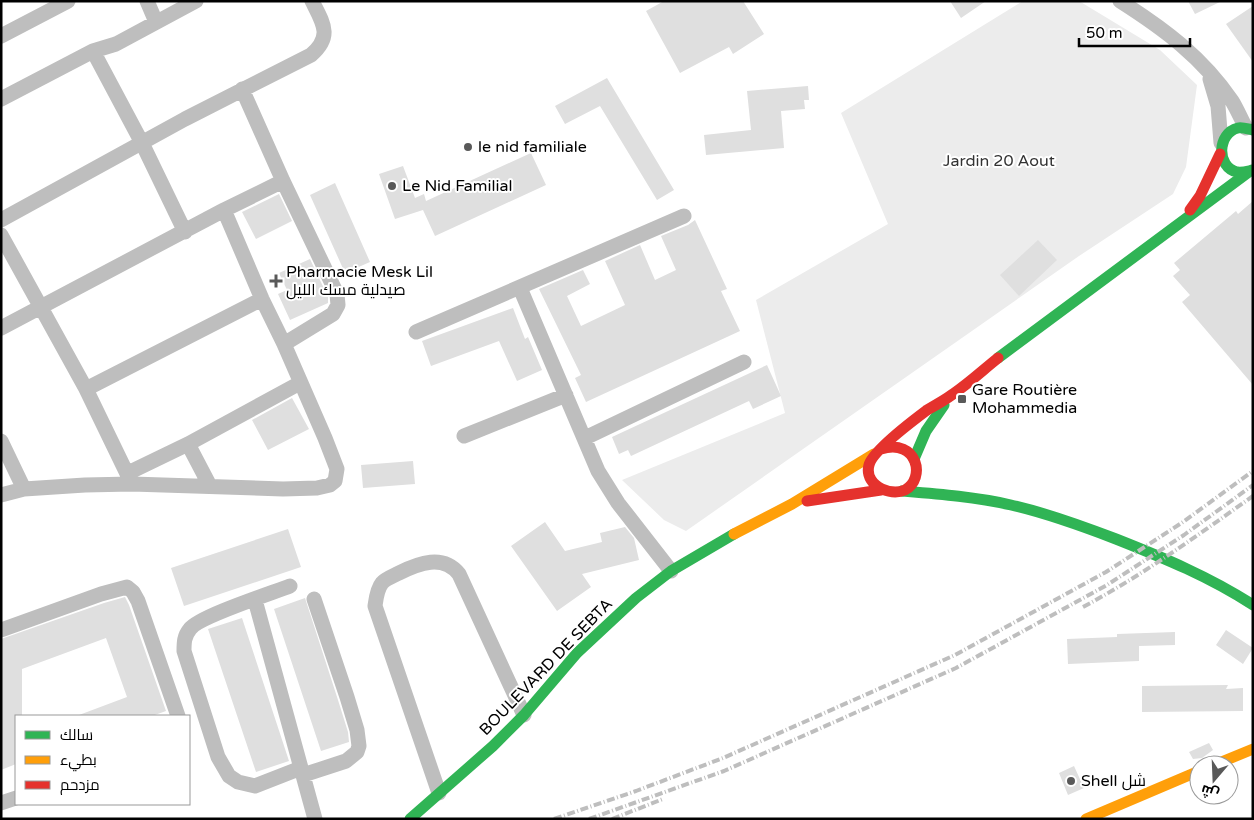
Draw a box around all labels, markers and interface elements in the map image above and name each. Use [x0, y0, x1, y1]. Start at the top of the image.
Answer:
scale bar [1079, 15, 1190, 47]
text: 50 m [1086, 24, 1123, 42]
place label: le nid familiale [478, 137, 587, 157]
marker: le nid familiale [462, 141, 474, 153]
park label: Jardin 20 Aout [943, 151, 1055, 171]
place label: Le Nid Familial [402, 176, 512, 196]
marker: Le Nid Familial [386, 180, 398, 192]
place label: Pharmacie Mesk Lil صيدلية مسك الليل [286, 262, 433, 300]
marker: Pharmacie Mesk Lil صيدلية مسك الليل [270, 275, 282, 287]
place label: Gare Routière Mohammedia [972, 380, 1077, 418]
marker: Gare Routière Mohammedia [956, 393, 968, 405]
street label: BOULEVARD DE SEBTA [475, 594, 617, 740]
legend [15, 715, 190, 805]
text: سالك [60, 726, 93, 744]
text: بطيء [60, 751, 97, 772]
north arrow [1189, 755, 1239, 805]
place label: Shell شل [1081, 771, 1146, 791]
marker: Shell شل [1065, 775, 1077, 787]
text: مزدحم [60, 776, 100, 795]
text: ش [1199, 781, 1221, 803]

